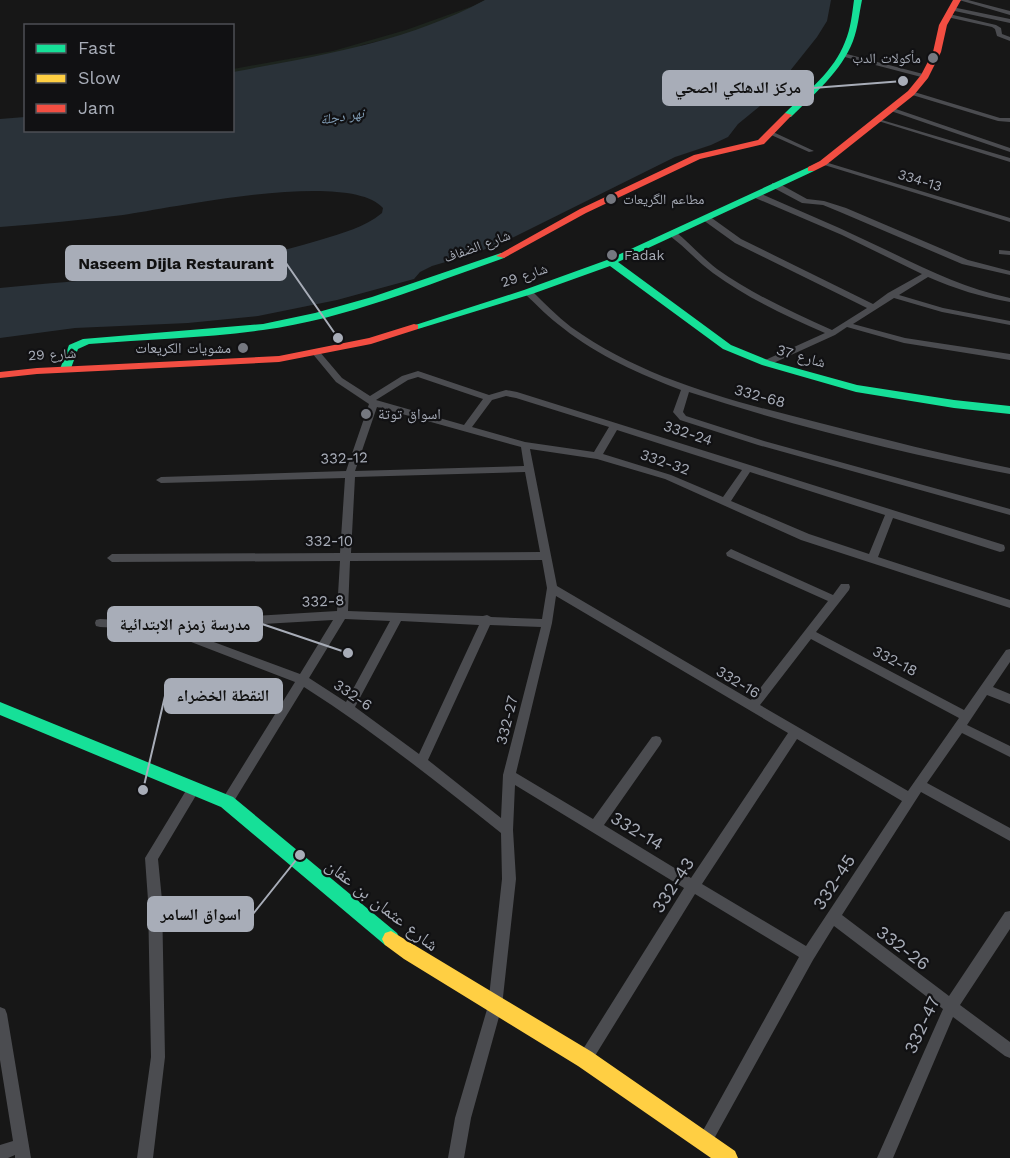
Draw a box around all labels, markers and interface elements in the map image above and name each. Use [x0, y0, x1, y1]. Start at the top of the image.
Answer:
legend [24, 24, 234, 132]
text: Fast [78, 37, 116, 58]
place label: مأكولات الدب [852, 50, 921, 67]
marker: مأكولات الدب [926, 51, 940, 65]
text: Slow [78, 67, 121, 88]
callout: مركز الدهلكي الصحي [663, 71, 813, 105]
text: مركز الدهلكي الصحي [675, 78, 801, 100]
text: Jam [78, 97, 115, 118]
water label: نهر دجلة [319, 104, 367, 127]
street label: 334-13 [896, 166, 944, 194]
place label: مطاعم الگريعات [623, 191, 704, 209]
marker: مطاعم الگريعات [604, 192, 618, 206]
street label: شارع الضفاف [442, 227, 513, 267]
callout: Naseem Dijla Restaurant [66, 246, 286, 280]
place label: Fadak [624, 247, 664, 263]
marker: Fadak [605, 248, 619, 262]
text: Naseem Dijla Restaurant [78, 254, 274, 273]
street label: شارع 29 [499, 260, 550, 292]
place label: مشويات الكريعات [135, 339, 231, 357]
street label: شارع 37 [774, 340, 828, 373]
marker: مشويات الكريعات [236, 341, 250, 355]
street label: شارع 29 [28, 345, 77, 365]
street label: 332-68 [733, 381, 787, 411]
place label: اسواق توتة [378, 405, 441, 424]
marker: اسواق توتة [359, 407, 373, 421]
street label: 332-24 [661, 417, 715, 449]
street label: 332-32 [638, 445, 692, 479]
street label: 332-12 [320, 448, 368, 468]
street label: 332-10 [305, 532, 353, 550]
street label: 332-8 [301, 591, 345, 611]
callout: مدرسة زمزم الابتدائية [108, 607, 262, 641]
text: مدرسة زمزم الابتدائية [120, 615, 250, 636]
street label: 332-18 [870, 642, 920, 680]
street label: 332-16 [713, 662, 763, 702]
street label: 332-6 [330, 676, 376, 714]
callout: النقطة الخضراء [165, 679, 282, 713]
text: النقطة الخضراء [177, 686, 269, 705]
street label: 332-27 [492, 694, 522, 746]
street label: 332-14 [607, 807, 667, 854]
street label: 332-45 [808, 850, 859, 913]
street label: 332-43 [647, 853, 698, 916]
street label: شارع عثمان بن عفان [321, 854, 443, 956]
callout: اسواق السامر [148, 897, 253, 931]
text: اسواق السامر [160, 905, 241, 924]
street label: 332-26 [873, 921, 934, 974]
street label: 332-47 [899, 993, 944, 1057]

